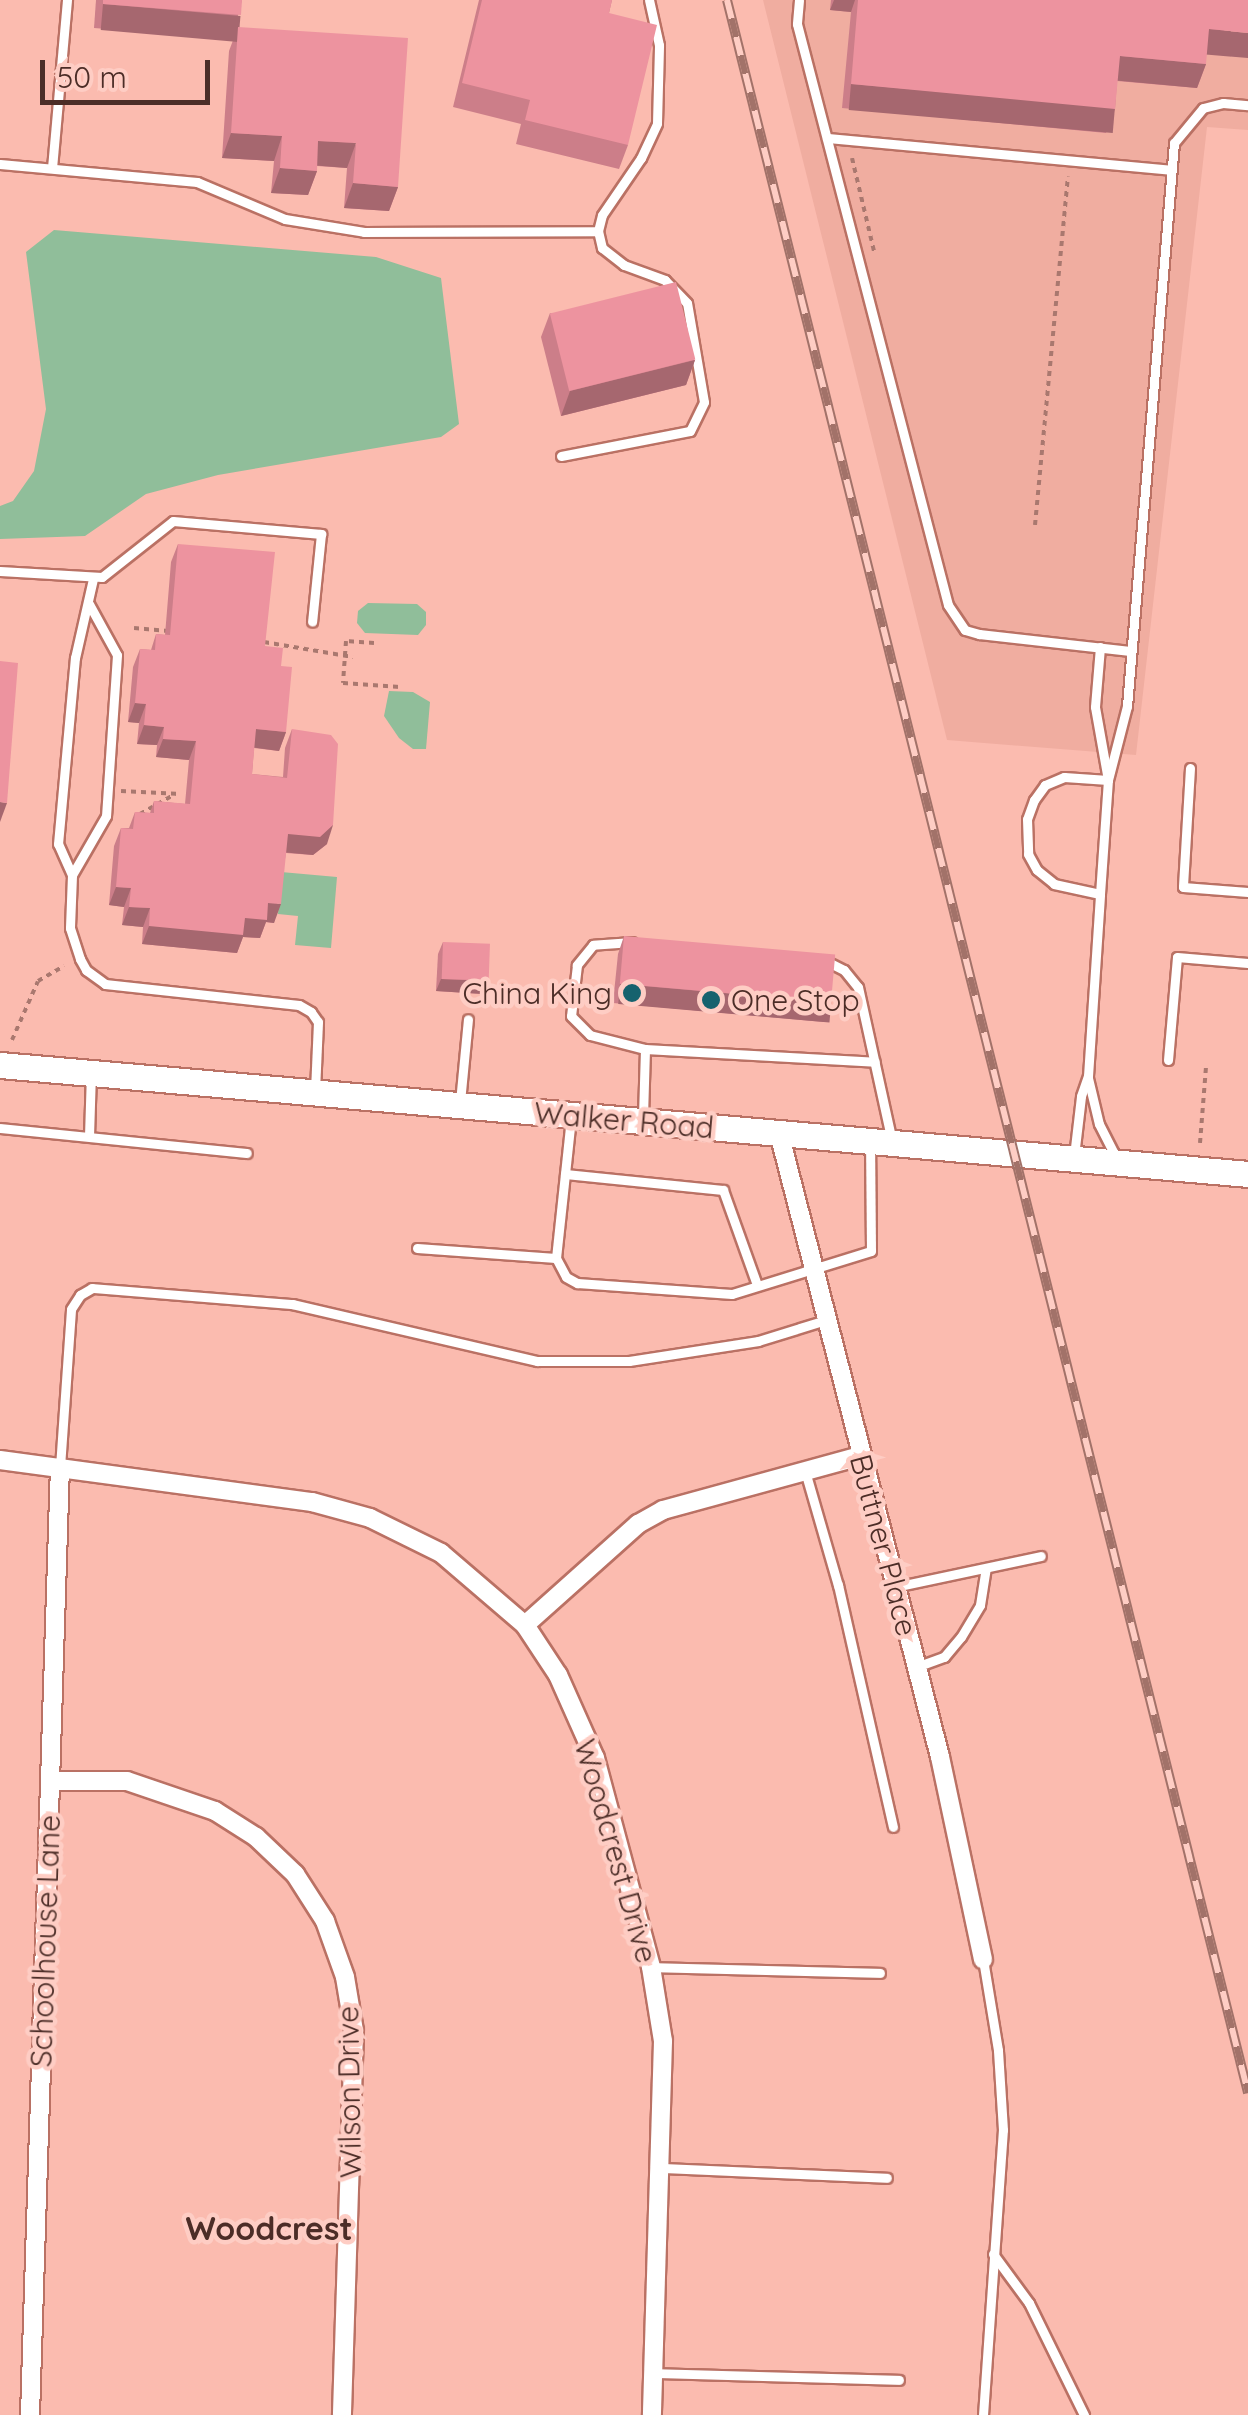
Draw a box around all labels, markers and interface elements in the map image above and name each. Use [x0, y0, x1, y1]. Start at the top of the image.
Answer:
scale bar [45, 40, 215, 102]
text: 50 m [57, 58, 127, 96]
place label: China King [463, 975, 612, 1011]
marker: China King [621, 982, 643, 1004]
place label: One Stop [731, 982, 860, 1018]
marker: One Stop [700, 989, 722, 1011]
street label: Walker Road [533, 1094, 715, 1146]
street label: Buttner Place [842, 1450, 926, 1640]
street label: Woodcrest Drive [567, 1735, 665, 1967]
street label: Schoolhouse Lane [23, 1814, 67, 2068]
street label: Wilson Drive [329, 2006, 369, 2178]
district label: Woodcrest [186, 2209, 352, 2247]

